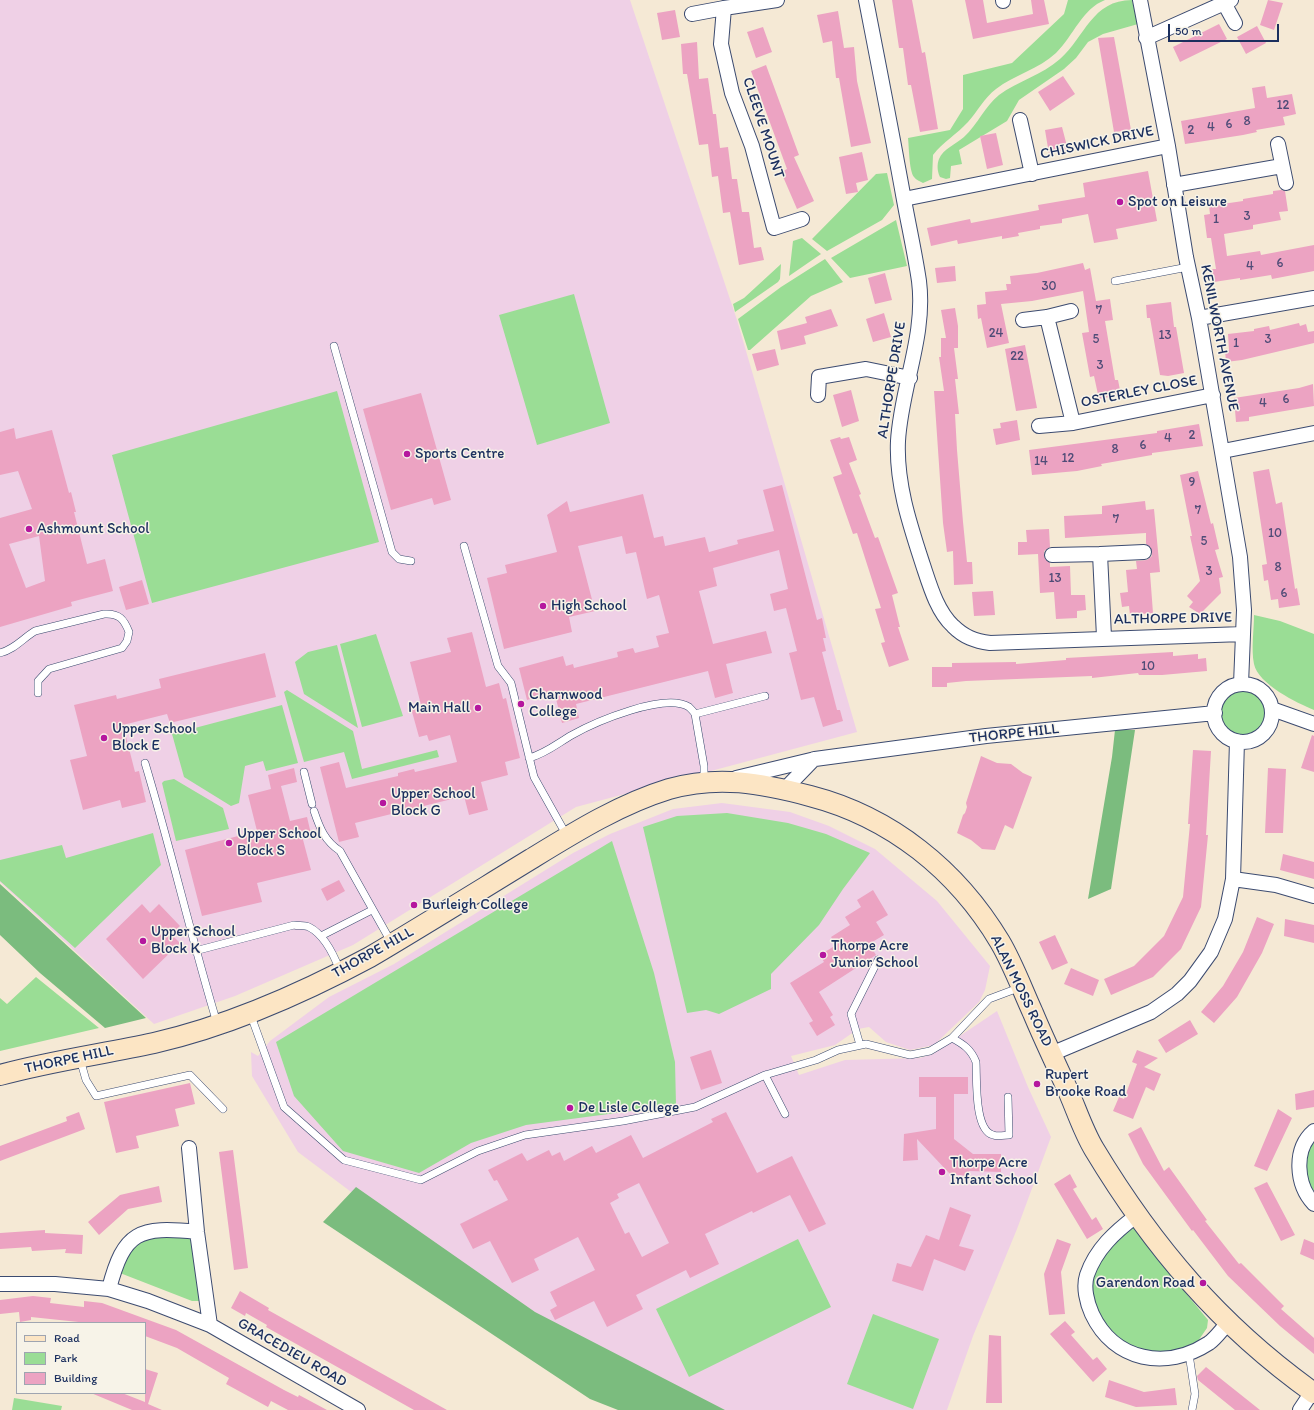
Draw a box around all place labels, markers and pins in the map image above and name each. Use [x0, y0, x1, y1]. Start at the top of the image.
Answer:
place label: Spot on Leisure [1128, 193, 1227, 211]
marker: Spot on Leisure [1115, 197, 1125, 207]
place label: Sports Centre [415, 445, 504, 463]
marker: Sports Centre [402, 449, 412, 459]
place label: Ashmount School [37, 520, 150, 538]
marker: Ashmount School [24, 524, 34, 534]
place label: High School [551, 597, 627, 615]
marker: High School [538, 601, 548, 611]
place label: Charnwood College [529, 686, 602, 721]
place label: Main Hall [408, 699, 470, 717]
marker: Charnwood College [516, 699, 526, 709]
marker: Main Hall [473, 703, 483, 713]
place label: Upper School Block E [112, 720, 196, 755]
marker: Upper School Block E [99, 733, 109, 743]
place label: Upper School Block G [391, 785, 475, 820]
marker: Upper School Block G [378, 798, 388, 808]
place label: Upper School Block S [237, 825, 321, 860]
marker: Upper School Block S [224, 838, 234, 848]
place label: Burleigh College [422, 896, 528, 914]
marker: Burleigh College [409, 900, 419, 910]
place label: Upper School Block K [151, 923, 235, 958]
marker: Upper School Block K [138, 936, 148, 946]
place label: Thorpe Acre Junior School [831, 937, 918, 972]
marker: Thorpe Acre Junior School [818, 950, 828, 960]
place label: Rupert Brooke Road [1045, 1066, 1127, 1101]
marker: Rupert Brooke Road [1032, 1079, 1042, 1089]
place label: De Lisle College [578, 1099, 679, 1117]
marker: De Lisle College [565, 1103, 575, 1113]
place label: Thorpe Acre Infant School [950, 1154, 1038, 1189]
marker: Thorpe Acre Infant School [937, 1167, 947, 1177]
place label: Garendon Road [1096, 1274, 1195, 1292]
marker: Garendon Road [1198, 1278, 1208, 1288]

